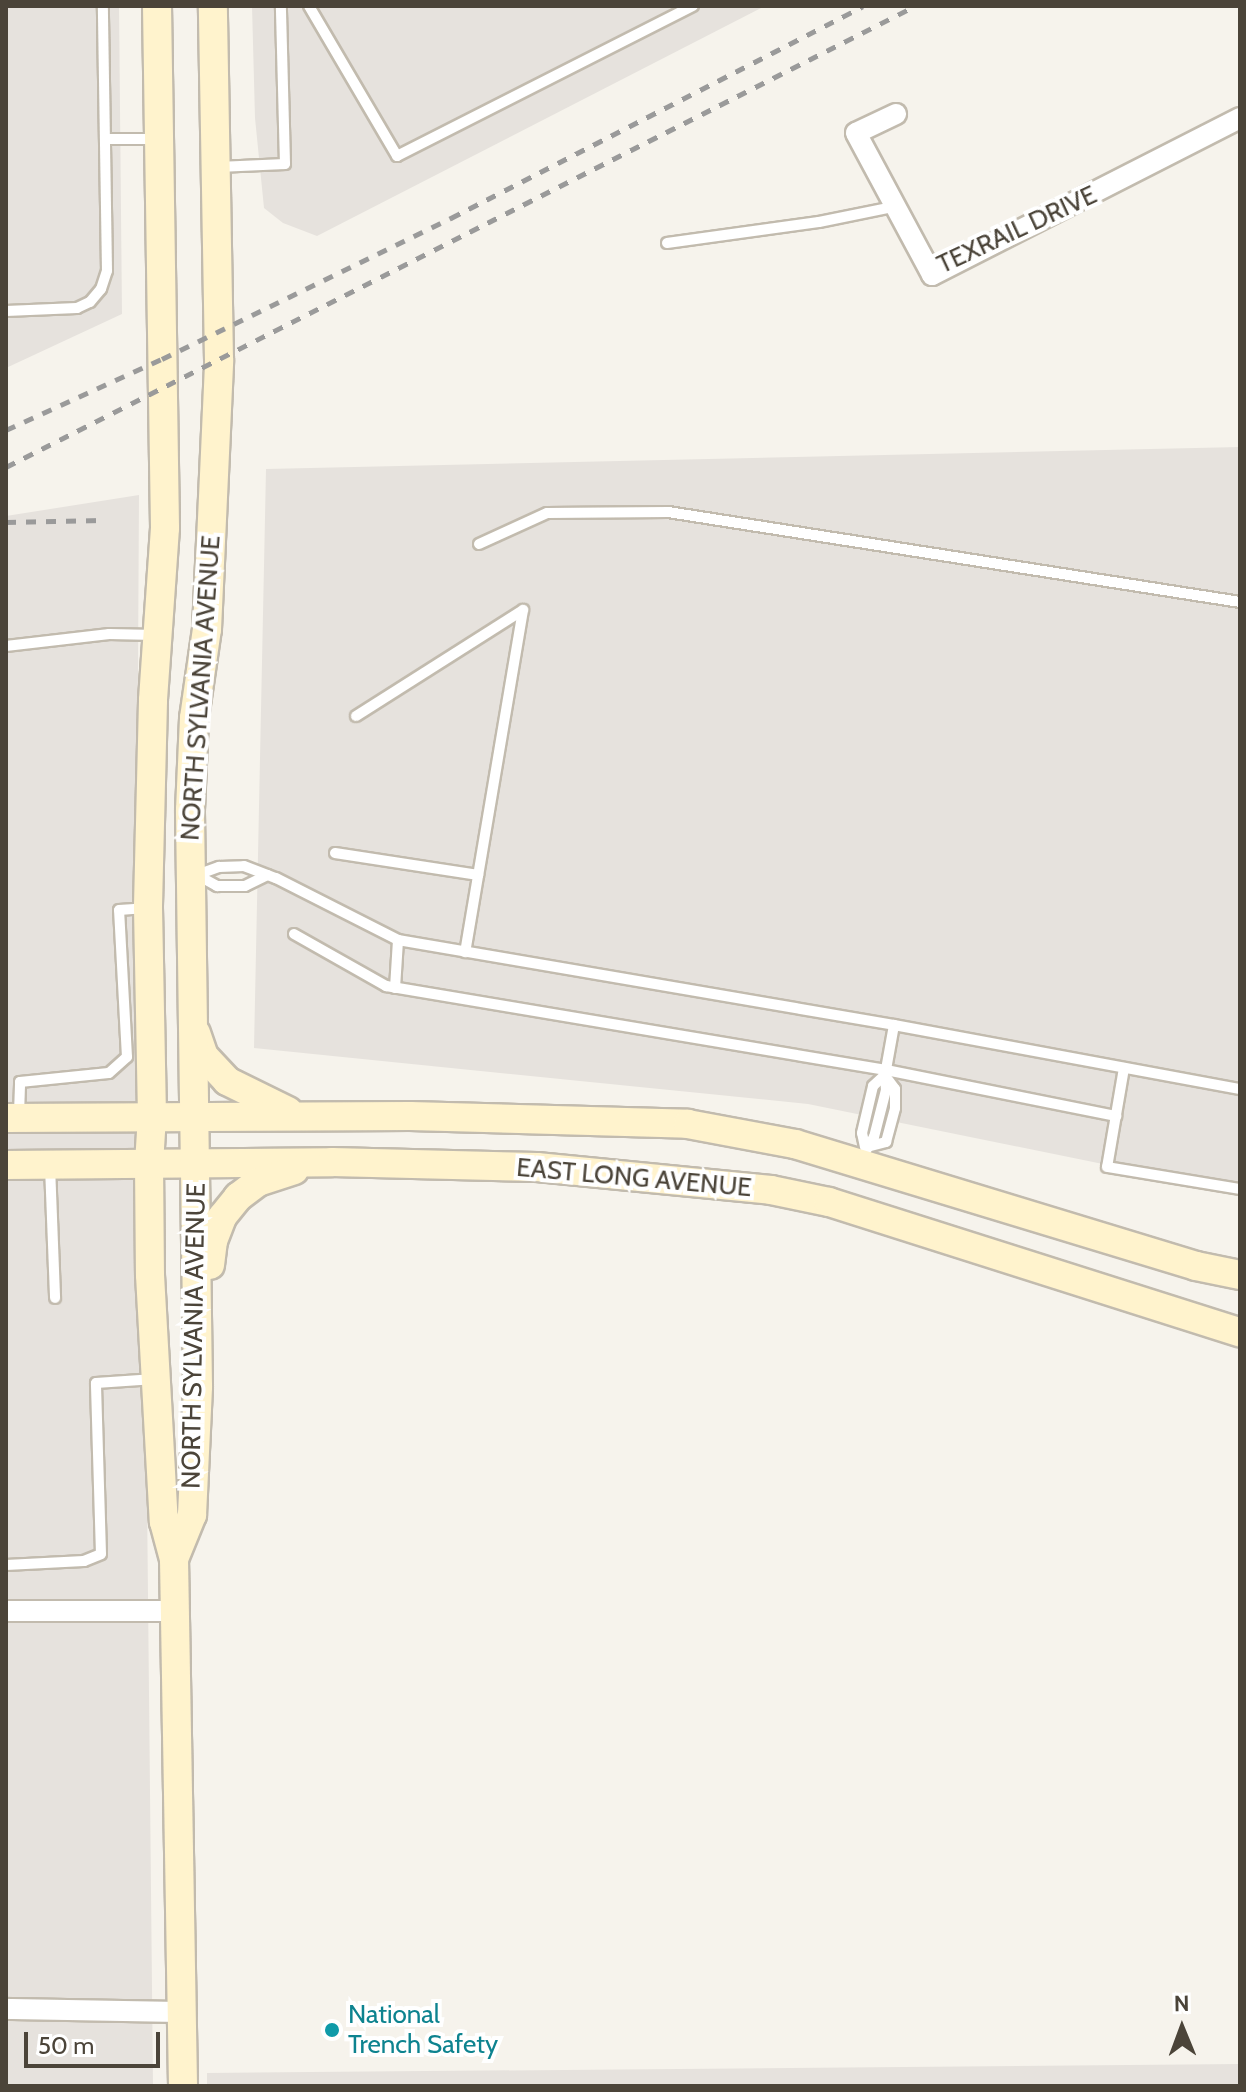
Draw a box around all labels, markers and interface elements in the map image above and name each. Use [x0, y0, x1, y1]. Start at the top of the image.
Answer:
street label: TEXRAIL DRIVE [932, 179, 1102, 281]
street label: NORTH SYLVANIA AVENUE [175, 534, 227, 842]
street label: EAST LONG AVENUE [515, 1152, 753, 1204]
street label: NORTH SYLVANIA AVENUE [176, 1183, 212, 1489]
north arrow [1142, 1988, 1222, 2068]
text: N [1174, 1990, 1190, 2017]
place label: National Trench Safety [348, 1999, 498, 2060]
scale bar [28, 2016, 164, 2066]
marker: National Trench Safety [323, 2021, 341, 2039]
text: 50 m [38, 2031, 94, 2060]

